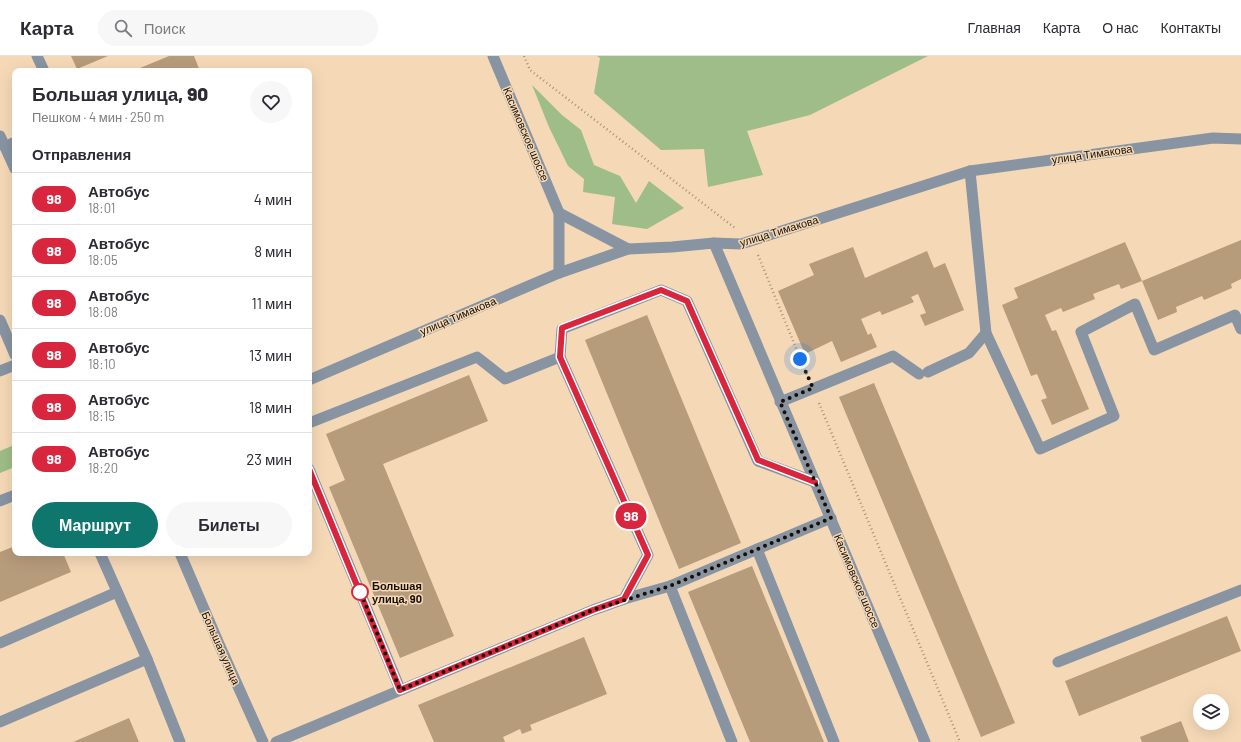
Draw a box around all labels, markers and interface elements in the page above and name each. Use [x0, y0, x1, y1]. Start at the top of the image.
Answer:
search box [98, 10, 378, 46]
text: Карта [20, 16, 74, 39]
icon: search [112, 17, 134, 39]
text: Поиск [144, 19, 185, 37]
text: Главная [968, 19, 1021, 36]
text: Карта [1043, 19, 1080, 36]
text: О нас [1102, 19, 1139, 36]
text: Контакты [1161, 19, 1221, 36]
button: heart [250, 81, 292, 123]
text: Большая улица, 90 [32, 82, 208, 105]
street label: Касимовское шоссе [501, 85, 552, 183]
text: Пешком · 4 мин · 250 m [32, 109, 164, 125]
street label: улица Тимакова [1051, 141, 1134, 166]
text: Отправления [32, 145, 131, 163]
text: Автобус [88, 182, 150, 200]
text: 98 [46, 190, 62, 207]
text: 4 мин [254, 190, 292, 208]
text: 18:01 [88, 200, 115, 216]
street label: улица Тимакова [738, 212, 821, 249]
text: Автобус [88, 234, 150, 252]
text: 98 [46, 242, 62, 259]
text: 8 мин [254, 242, 292, 260]
text: 18:05 [88, 252, 118, 268]
text: Автобус [88, 286, 150, 304]
street label: улица Тимакова [418, 293, 499, 337]
text: 98 [46, 294, 62, 311]
text: 11 мин [251, 294, 292, 312]
text: 18:08 [88, 304, 118, 320]
text: Автобус [88, 338, 150, 356]
text: 98 [46, 346, 62, 363]
text: 13 мин [249, 346, 292, 364]
your location [790, 349, 810, 369]
text: 18:10 [88, 356, 116, 372]
text: Автобус [88, 390, 150, 408]
text: 98 [46, 398, 62, 415]
text: 18 мин [249, 398, 292, 416]
text: 18:15 [88, 408, 115, 424]
text: Автобус [88, 442, 150, 460]
text: 98 [46, 450, 62, 467]
text: 23 мин [246, 450, 292, 468]
text: 18:20 [88, 460, 118, 476]
button: Маршрут [32, 502, 158, 548]
button: Билеты [166, 502, 292, 548]
line badge: 98 [613, 503, 649, 529]
text: 98 [623, 507, 639, 524]
street label: Касимовское шоссе [832, 532, 883, 630]
place label: Большая улица, 90 [372, 579, 422, 605]
marker: Большая улица, 90 [351, 583, 369, 601]
street label: Большая улица [200, 609, 244, 687]
map controls [1193, 694, 1229, 730]
button: layers [1193, 694, 1229, 730]

